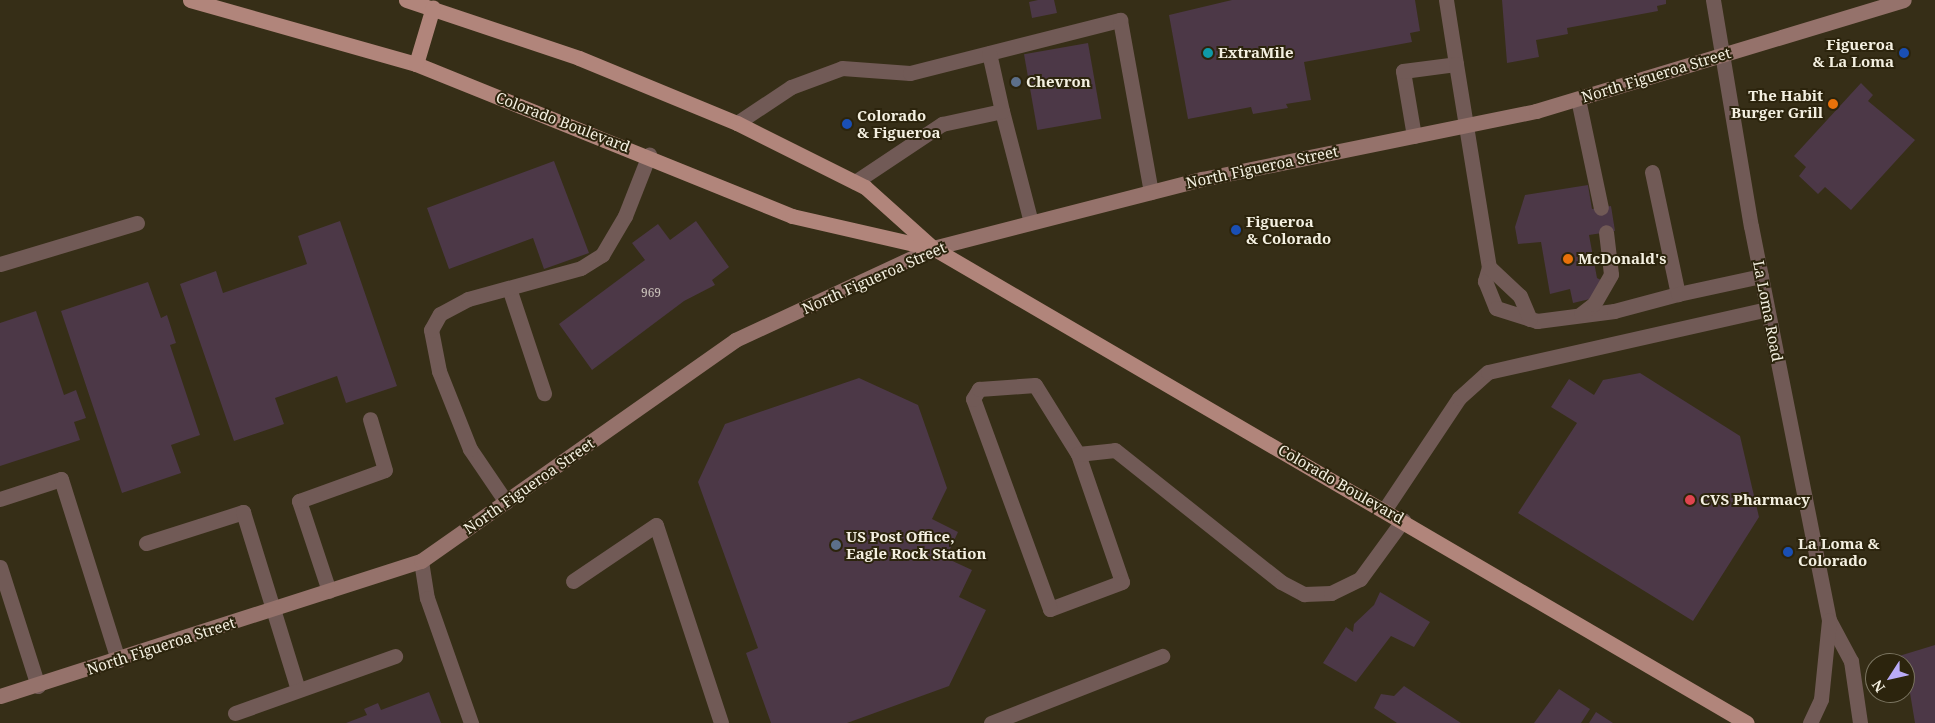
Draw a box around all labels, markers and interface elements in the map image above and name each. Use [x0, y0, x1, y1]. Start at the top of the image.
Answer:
place label: Figueroa & La Loma [1813, 35, 1894, 70]
place label: ExtraMile [1218, 44, 1294, 62]
street label: North Figueroa Street [1579, 44, 1733, 106]
marker: ExtraMile [1202, 47, 1214, 59]
marker: Figueroa & La Loma [1898, 47, 1910, 59]
place label: Chevron [1026, 73, 1091, 91]
marker: Chevron [1010, 76, 1022, 88]
place label: The Habit Burger Grill [1731, 86, 1823, 121]
street label: Colorado Boulevard [493, 88, 633, 156]
marker: The Habit Burger Grill [1827, 98, 1839, 110]
place label: Colorado & Figueroa [857, 106, 941, 141]
marker: Colorado & Figueroa [841, 118, 853, 130]
street label: North Figueroa Street [1184, 142, 1340, 192]
place label: Figueroa & Colorado [1246, 212, 1331, 247]
marker: Figueroa & Colorado [1230, 224, 1242, 236]
street label: North Figueroa Street [800, 238, 948, 318]
place label: McDonald's [1578, 250, 1666, 268]
marker: McDonald's [1562, 253, 1574, 265]
street label: La Loma Road [1749, 259, 1787, 363]
house number: 969 [641, 286, 661, 300]
street label: North Figueroa Street [460, 434, 598, 538]
street label: Colorado Boulevard [1275, 441, 1407, 527]
place label: CVS Pharmacy [1700, 491, 1810, 509]
marker: CVS Pharmacy [1684, 494, 1696, 506]
place label: US Post Office, Eagle Rock Station [846, 527, 987, 562]
place label: La Loma & Colorado [1798, 534, 1879, 569]
marker: US Post Office, Eagle Rock Station [830, 539, 842, 551]
marker: La Loma & Colorado [1782, 546, 1794, 558]
street label: North Figueroa Street [84, 613, 238, 679]
north arrow [1865, 653, 1915, 703]
text: N [1867, 676, 1889, 696]

